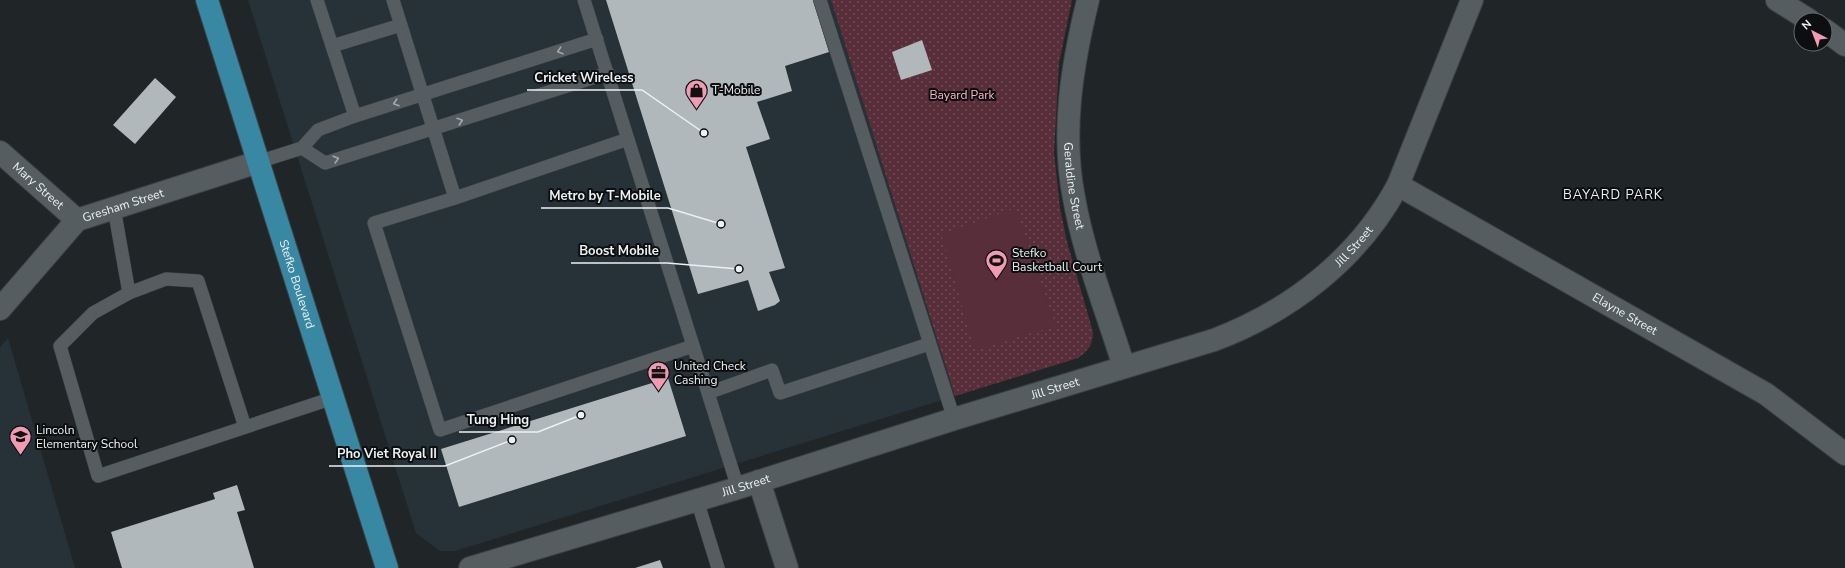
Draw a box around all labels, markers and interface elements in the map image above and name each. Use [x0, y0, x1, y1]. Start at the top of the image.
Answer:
north arrow [1793, 12, 1833, 52]
text: N [1799, 17, 1815, 33]
one-way arrow [557, 46, 564, 54]
callout: Cricket Wireless [527, 65, 642, 90]
text: Cricket Wireless [534, 69, 634, 87]
shop icon: T-Mobile [684, 77, 710, 110]
place label: T-Mobile [712, 82, 760, 98]
park label: Bayard Park [929, 87, 996, 103]
one-way arrow [393, 98, 400, 107]
one-way arrow [456, 117, 463, 126]
street label: Geraldine Street [1060, 142, 1089, 232]
one-way arrow [332, 155, 339, 164]
street label: Mary Street [9, 159, 68, 213]
callout: Metro by T-Mobile [541, 183, 668, 208]
street label: Gresham Street [80, 185, 166, 226]
district label: BAYARD PARK [1563, 186, 1663, 204]
text: Metro by T-Mobile [549, 187, 661, 205]
street label: Jill Street [1330, 222, 1377, 271]
street label: Stefko Boulevard [275, 238, 319, 331]
callout: Boost Mobile [571, 238, 667, 263]
text: Boost Mobile [579, 242, 659, 260]
place label: Stefko Basketball Court [1012, 245, 1103, 275]
sports icon: Stefko Basketball Court [984, 247, 1010, 280]
street label: Elayne Street [1590, 289, 1661, 339]
place label: United Check Cashing [674, 358, 747, 388]
office icon: United Check Cashing [645, 360, 671, 393]
street label: Jill Street [1028, 373, 1082, 403]
callout: Tung Hing [459, 407, 538, 432]
text: Tung Hing [467, 411, 529, 429]
place label: Lincoln Elementary School [36, 422, 138, 452]
school or university icon: Lincoln Elementary School [8, 424, 34, 457]
callout: Pho Viet Royal II [329, 441, 445, 466]
text: Pho Viet Royal II [337, 445, 437, 463]
street label: Jill Street [719, 470, 773, 501]

